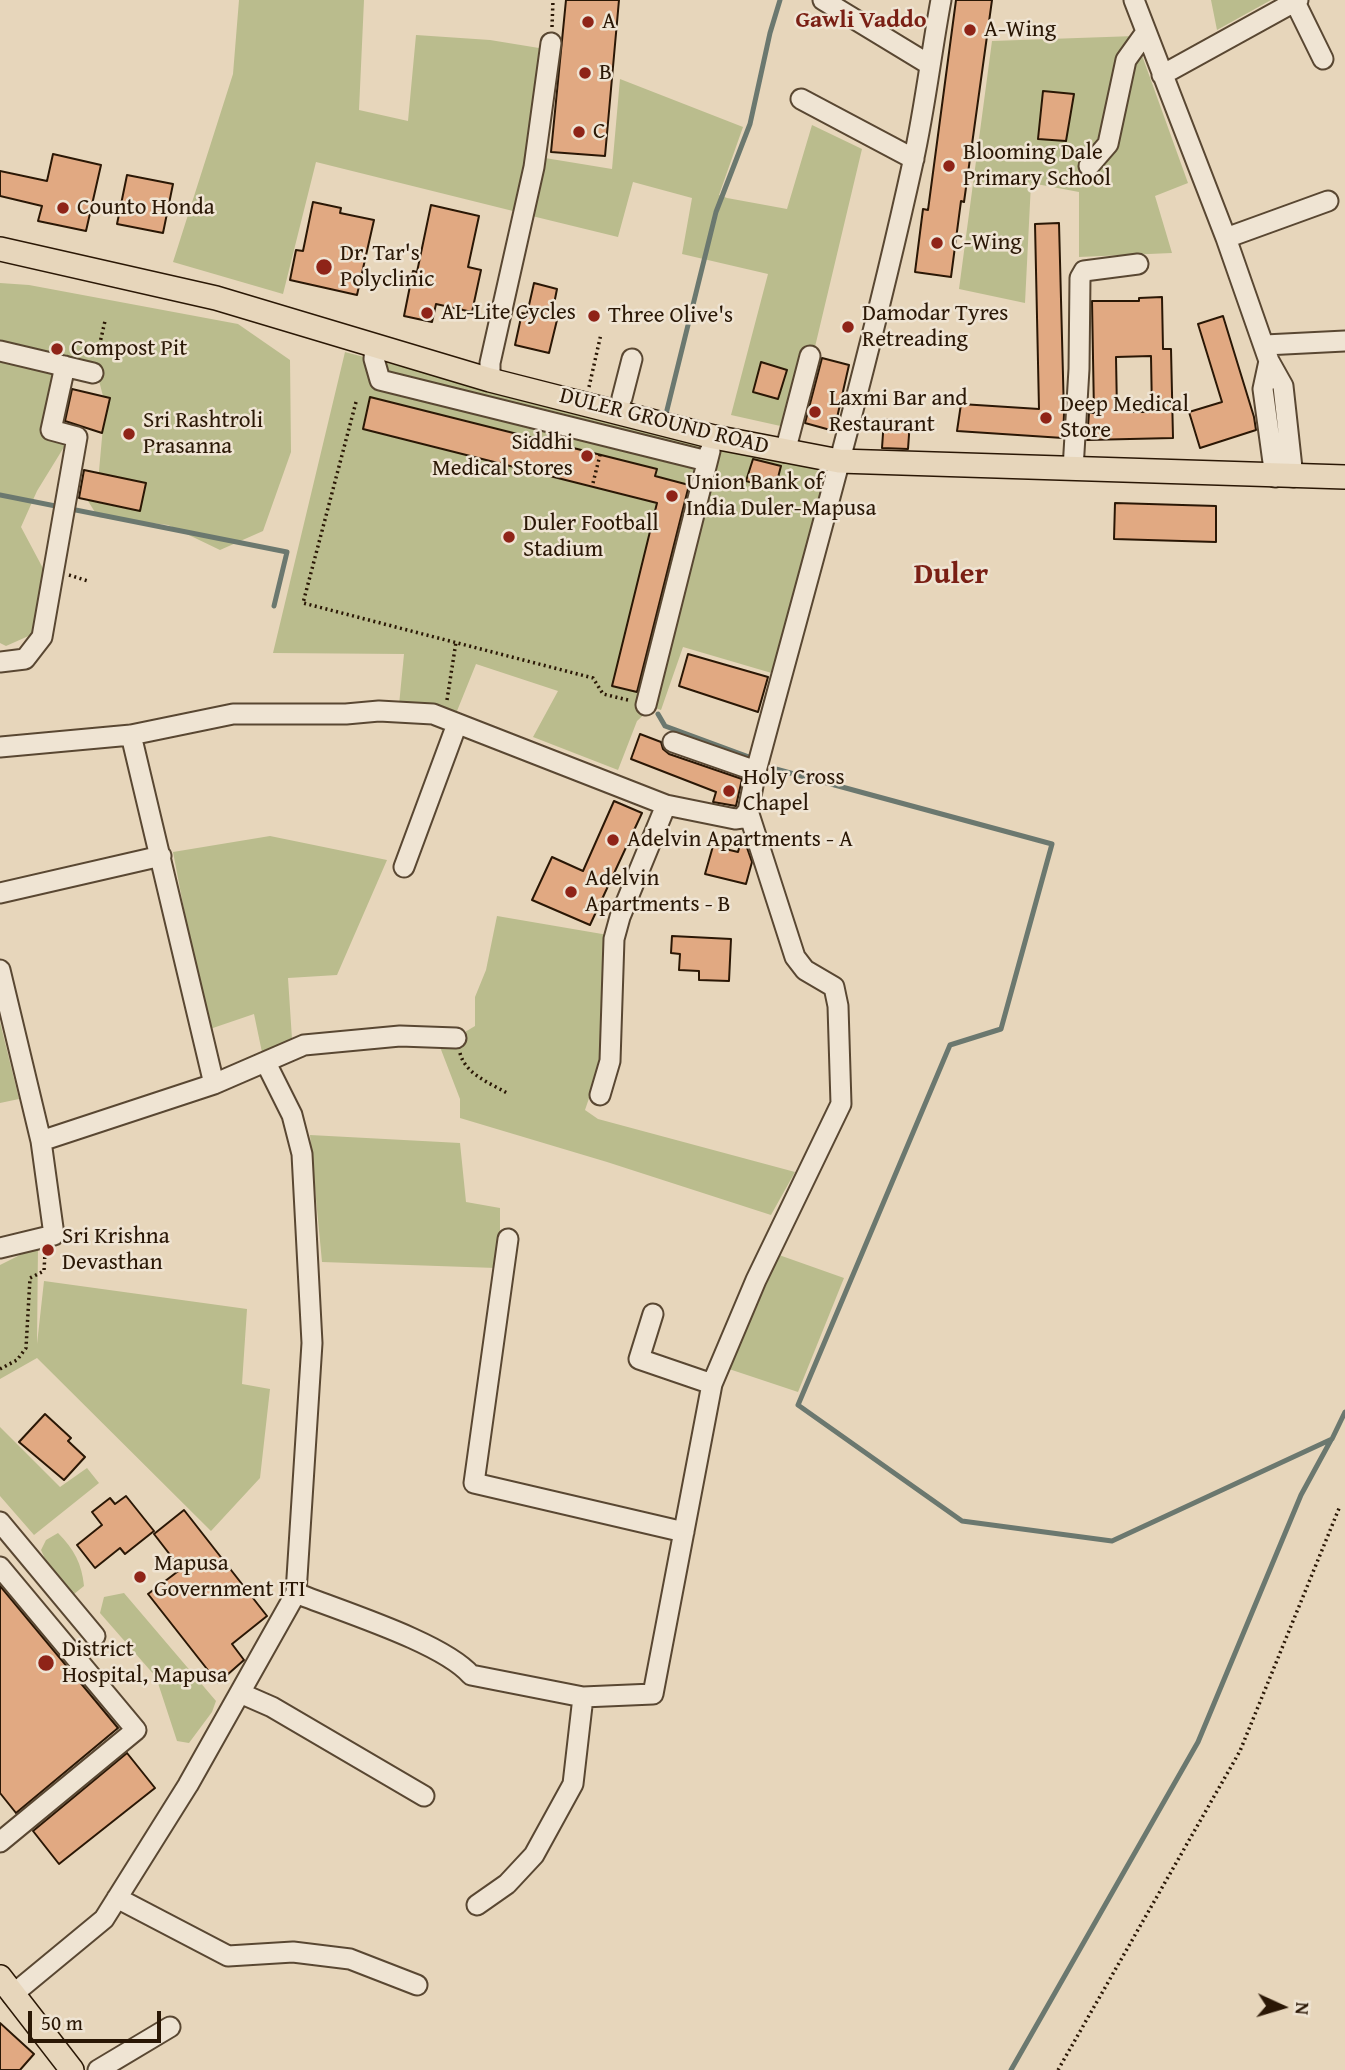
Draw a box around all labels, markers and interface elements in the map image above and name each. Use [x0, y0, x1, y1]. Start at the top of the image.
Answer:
district label: Gawli Vaddo [795, 7, 927, 35]
place label: A [602, 8, 616, 36]
marker: A [580, 14, 596, 30]
place label: A-Wing [984, 16, 1056, 44]
marker: A-Wing [962, 22, 978, 38]
place label: B [599, 59, 612, 87]
marker: B [577, 65, 593, 81]
place label: C [593, 118, 605, 146]
marker: C [571, 124, 587, 140]
place label: Blooming Dale Primary School [963, 139, 1111, 193]
marker: Blooming Dale Primary School [941, 158, 957, 174]
place label: Counto Honda [77, 194, 215, 222]
marker: Counto Honda [55, 200, 71, 216]
place label: C-Wing [951, 229, 1022, 257]
marker: C-Wing [929, 235, 945, 251]
place label: Dr. Tar's Polyclinic [340, 240, 434, 294]
marker: Dr. Tar's Polyclinic [314, 257, 334, 277]
place label: AL-Lite Cycles [441, 299, 576, 327]
place label: Damodar Tyres Retreading [862, 300, 1008, 354]
place label: Three Olive's [608, 302, 733, 330]
marker: AL-Lite Cycles [419, 305, 435, 321]
marker: Three Olive's [586, 308, 602, 324]
marker: Damodar Tyres Retreading [840, 319, 856, 335]
place label: Compost Pit [71, 335, 187, 363]
marker: Compost Pit [49, 341, 65, 357]
street label: DULER GROUND ROAD [556, 383, 772, 461]
place label: Laxmi Bar and Restaurant [829, 385, 968, 439]
place label: Deep Medical Store [1060, 391, 1189, 445]
marker: Laxmi Bar and Restaurant [807, 404, 823, 420]
place label: Sri Rashtroli Prasanna [143, 407, 263, 461]
marker: Deep Medical Store [1038, 410, 1054, 426]
marker: Sri Rashtroli Prasanna [121, 426, 137, 442]
place label: Siddhi Medical Stores [432, 429, 573, 483]
marker: Siddhi Medical Stores [579, 448, 595, 464]
place label: Union Bank of India Duler-Mapusa [686, 469, 876, 523]
marker: Union Bank of India Duler-Mapusa [664, 488, 680, 504]
place label: Duler Football Stadium [523, 510, 659, 564]
marker: Duler Football Stadium [501, 529, 517, 545]
district label: Duler [914, 557, 988, 593]
place label: Holy Cross Chapel [743, 764, 845, 818]
marker: Holy Cross Chapel [721, 783, 737, 799]
place label: Adelvin Apartments - A [627, 826, 853, 854]
marker: Adelvin Apartments - A [605, 832, 621, 848]
place label: Adelvin Apartments - B [585, 865, 731, 919]
marker: Adelvin Apartments - B [563, 884, 579, 900]
place label: Sri Krishna Devasthan [62, 1223, 170, 1277]
marker: Sri Krishna Devasthan [40, 1242, 56, 1258]
place label: Mapusa Government ITI [154, 1550, 306, 1604]
marker: Mapusa Government ITI [132, 1569, 148, 1585]
place label: District Hospital, Mapusa [62, 1636, 228, 1690]
marker: District Hospital, Mapusa [36, 1653, 56, 1673]
north arrow [1247, 1972, 1317, 2042]
scale bar [32, 1996, 164, 2040]
text: N [1289, 2001, 1317, 2016]
text: 50 m [41, 2007, 83, 2038]

